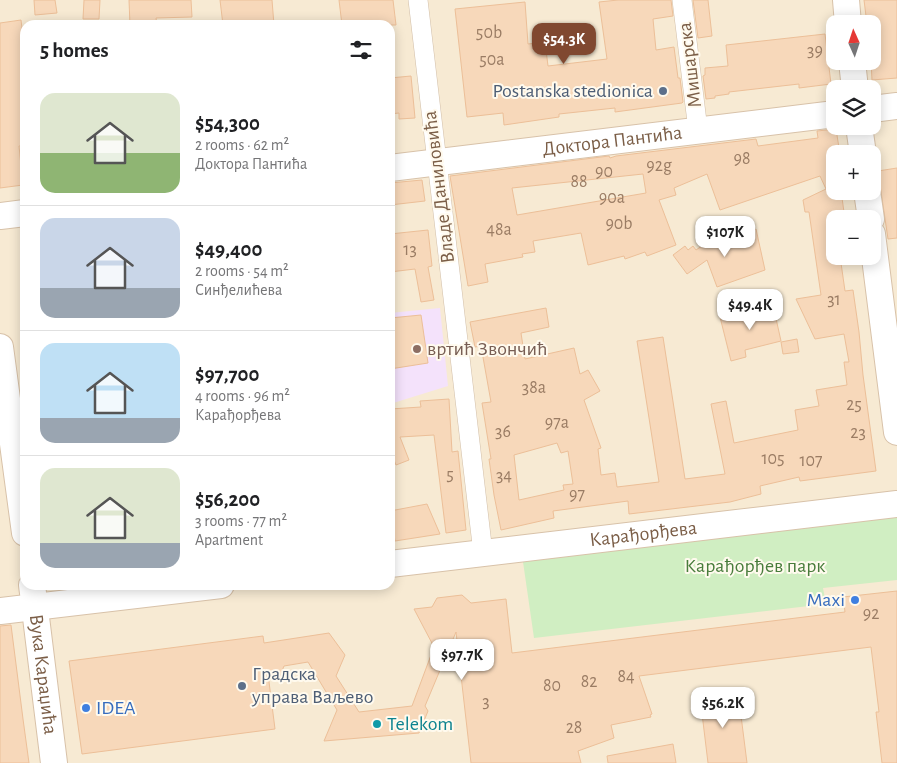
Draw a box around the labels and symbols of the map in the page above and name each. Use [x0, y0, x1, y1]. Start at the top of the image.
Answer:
north arrow [826, 15, 881, 70]
street label: Мишарска [675, 21, 705, 109]
pin: $54.3K [523, 22, 605, 65]
house number: 50b [476, 24, 502, 42]
house number: 39 [807, 42, 823, 60]
house number: 50a [479, 51, 505, 69]
place label: Postanska stedionica [492, 81, 653, 101]
marker: Postanska stedionica [657, 85, 669, 97]
street label: Владе Даниловића [420, 110, 458, 264]
street label: Доктора Пантића [541, 123, 683, 159]
house number: 98 [734, 150, 751, 168]
house number: 92g [646, 157, 672, 175]
house number: 90 [595, 163, 613, 181]
house number: 88 [570, 173, 588, 191]
house number: 90a [599, 189, 625, 207]
house number: 90b [605, 215, 633, 233]
pin: $107K [690, 216, 760, 258]
house number: 48a [486, 221, 512, 239]
house number: 13 [403, 241, 417, 259]
pin: $49.4K [709, 288, 791, 331]
house number: 31 [827, 291, 841, 309]
place label: вртић Звончић [427, 339, 547, 359]
marker: вртић Звончић [411, 343, 423, 355]
house number: 38a [522, 379, 546, 397]
house number: 25 [846, 396, 862, 414]
house number: 97a [545, 414, 569, 432]
house number: 36 [495, 423, 511, 441]
house number: 23 [850, 424, 866, 442]
house number: 105 [761, 450, 785, 468]
house number: 107 [799, 452, 823, 470]
house number: 5 [446, 466, 454, 484]
house number: 34 [496, 467, 512, 485]
house number: 97 [569, 486, 585, 504]
street label: Карађорђева [588, 518, 698, 550]
park label: Карађорђев парк [685, 556, 825, 576]
place label: Maxi [807, 590, 845, 610]
marker: Maxi [849, 594, 861, 606]
house number: 92 [863, 605, 879, 623]
street label: Вука Караџића [26, 613, 60, 736]
pin: $97.7K [421, 638, 503, 681]
place label: Градска управа Ваљево [251, 664, 373, 707]
house number: 84 [617, 668, 635, 686]
house number: 82 [581, 673, 597, 691]
house number: 80 [543, 677, 561, 695]
marker: Градска управа Ваљево [236, 680, 248, 692]
pin: $56.2K [682, 686, 764, 729]
house number: 3 [482, 693, 490, 711]
place label: IDEA [96, 698, 136, 718]
marker: IDEA [80, 702, 92, 714]
place label: Telekom [387, 714, 453, 734]
marker: Telekom [371, 718, 383, 730]
house number: 28 [566, 719, 582, 737]

